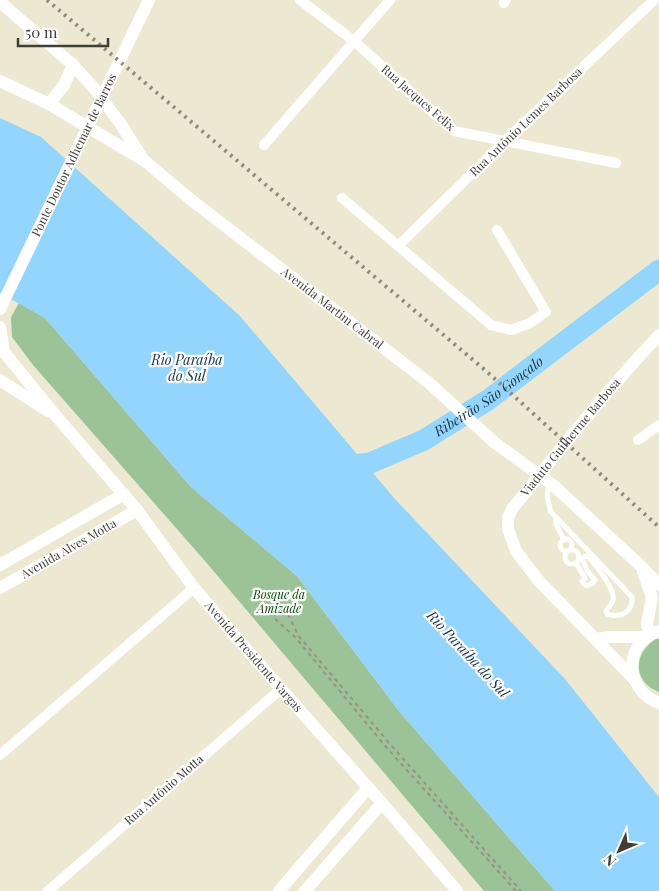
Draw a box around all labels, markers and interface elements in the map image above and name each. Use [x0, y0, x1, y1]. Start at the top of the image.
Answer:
scale bar [18, 15, 108, 47]
text: 50 m [25, 22, 58, 42]
street label: Rua Jacques Felix [378, 61, 460, 134]
street label: Rua Antônio Lemes Barbosa [466, 63, 585, 179]
street label: Ponte Doutor Adhemar de Barros [27, 70, 119, 239]
street label: Avenida Martim Cabral [278, 263, 388, 352]
water label: Rio Paraíba do Sul [150, 350, 223, 385]
water label: Ribeirão São Gonçalo [429, 351, 547, 441]
street label: Viaduto Guilherme Barbosa [516, 374, 623, 500]
street label: Avenida Alves Motta [17, 514, 119, 582]
park label: Bosque da Amizade [252, 586, 305, 616]
street label: Avenida Presidente Vargas [201, 596, 307, 715]
water label: Rio Paraíba do Sul [422, 605, 514, 702]
street label: Rua Antônio Motta [120, 750, 206, 828]
north arrow [594, 826, 644, 876]
text: N [599, 850, 620, 871]

